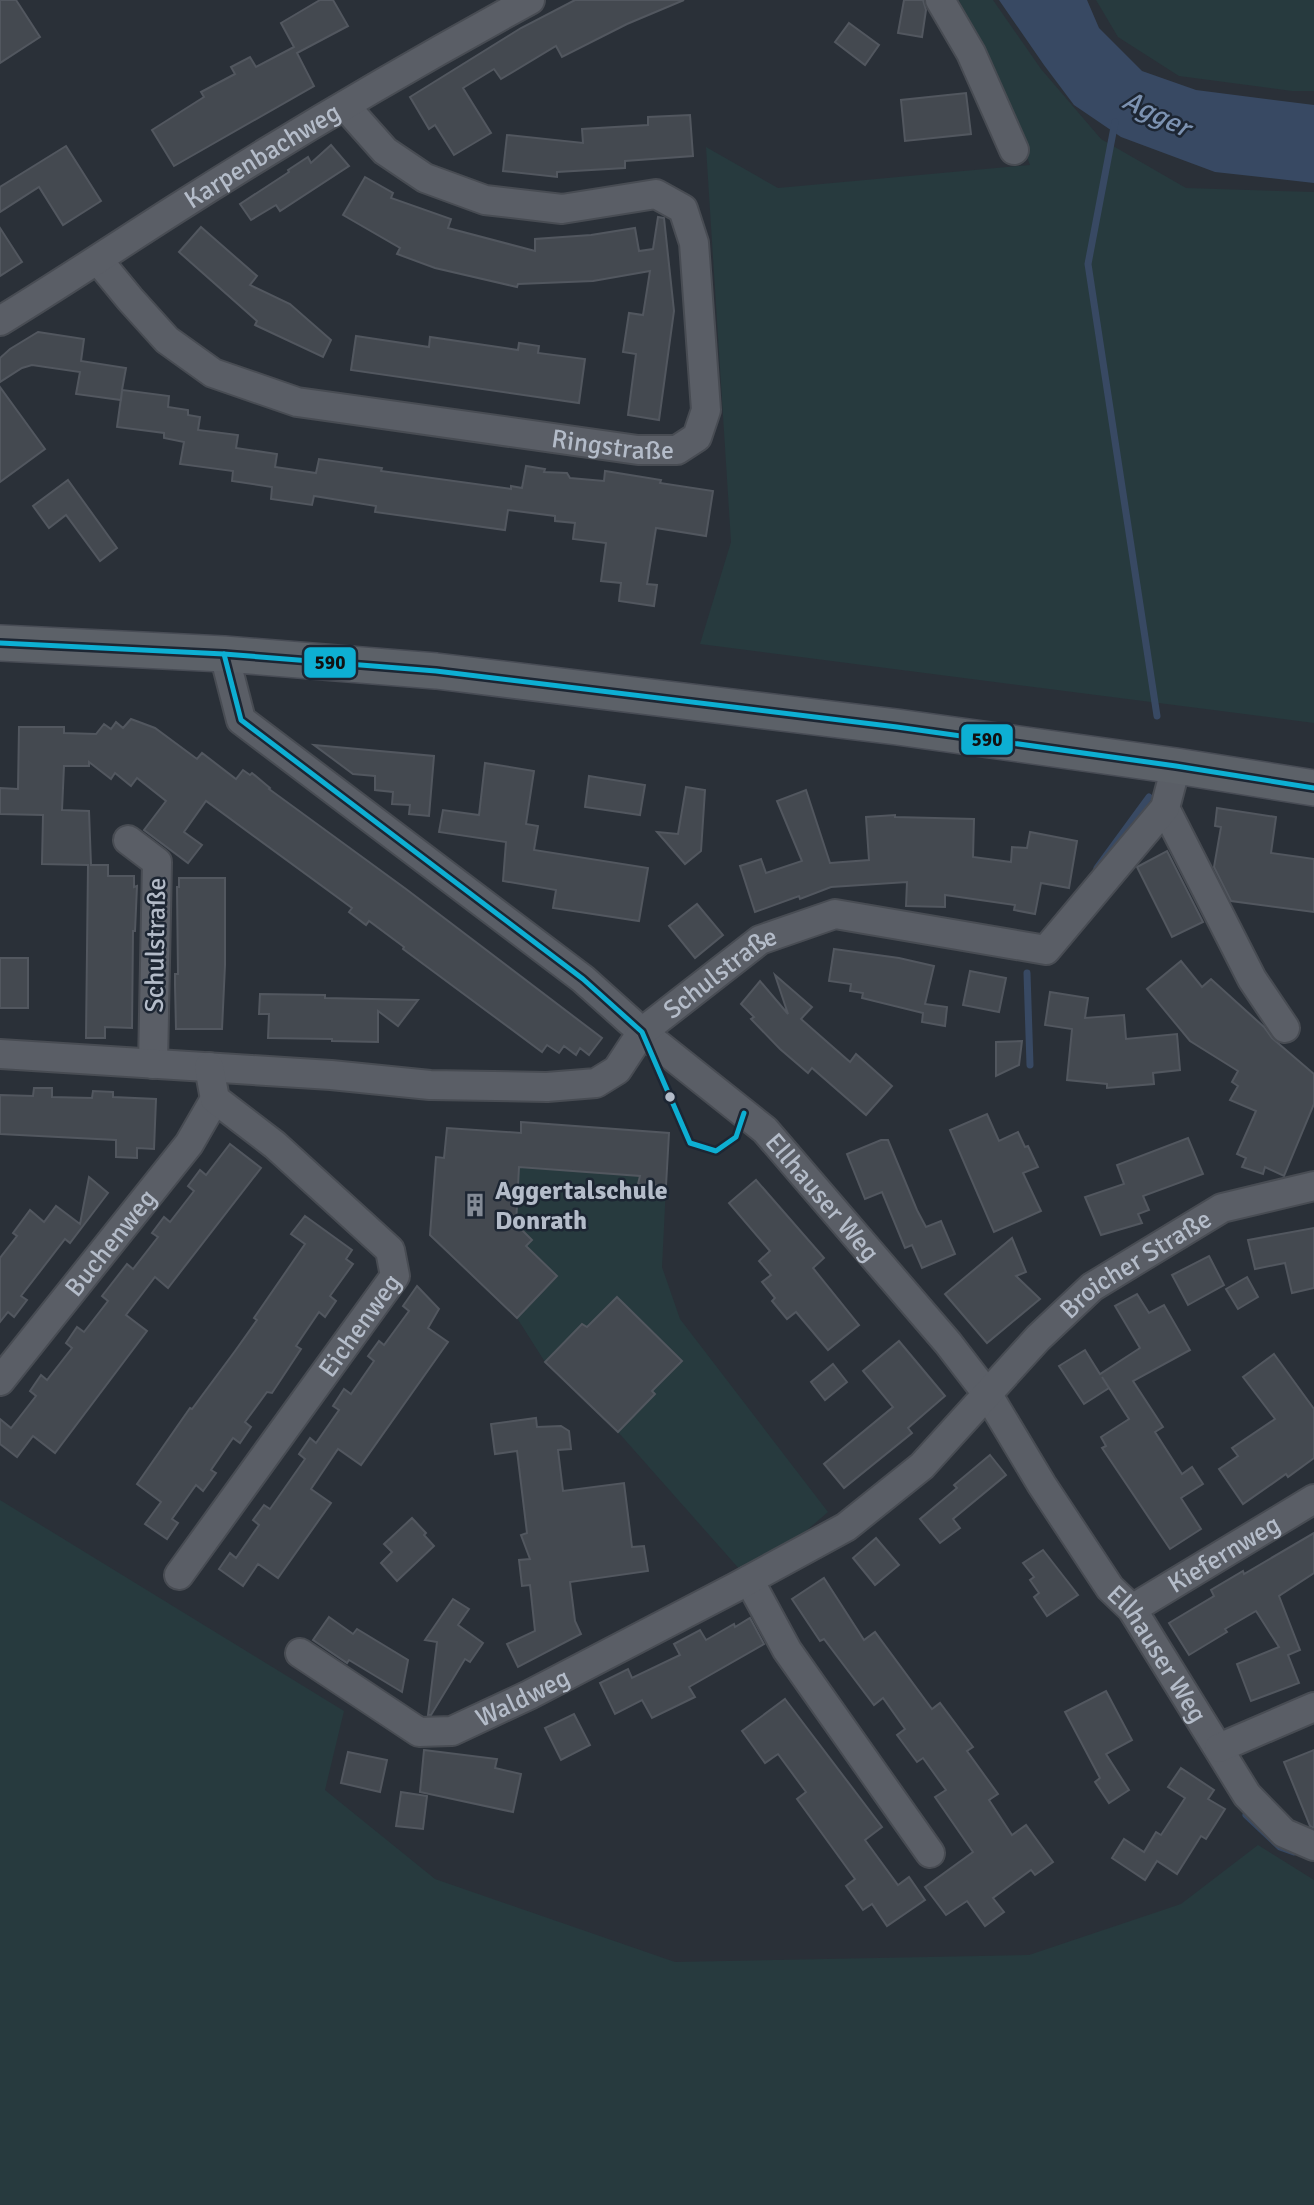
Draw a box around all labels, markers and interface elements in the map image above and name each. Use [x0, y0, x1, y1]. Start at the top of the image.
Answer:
water label: Agger [1117, 83, 1199, 146]
street label: Karpenbachweg [179, 96, 346, 216]
street label: Ringstraße [549, 423, 674, 467]
line badge: 590 [303, 646, 357, 679]
text: 590 [315, 651, 345, 675]
line badge: 590 [960, 723, 1014, 756]
text: 590 [972, 728, 1002, 752]
street label: Schulstraße [139, 877, 173, 1013]
street label: Schulstraße [657, 920, 781, 1026]
unlabelled marker [663, 1090, 677, 1104]
street label: Ellhauser Weg [758, 1127, 886, 1268]
place label: Aggertalschule Donrath [495, 1175, 668, 1237]
street label: Buchenweg [59, 1183, 164, 1303]
building icon: Aggertalschule Donrath [461, 1191, 489, 1219]
street label: Broicher Straße [1054, 1203, 1217, 1326]
street label: Eichenweg [312, 1268, 408, 1384]
street label: Kiefernweg [1162, 1508, 1286, 1601]
street label: Ellhauser Weg [1100, 1579, 1213, 1729]
street label: Waldweg [471, 1662, 575, 1735]

